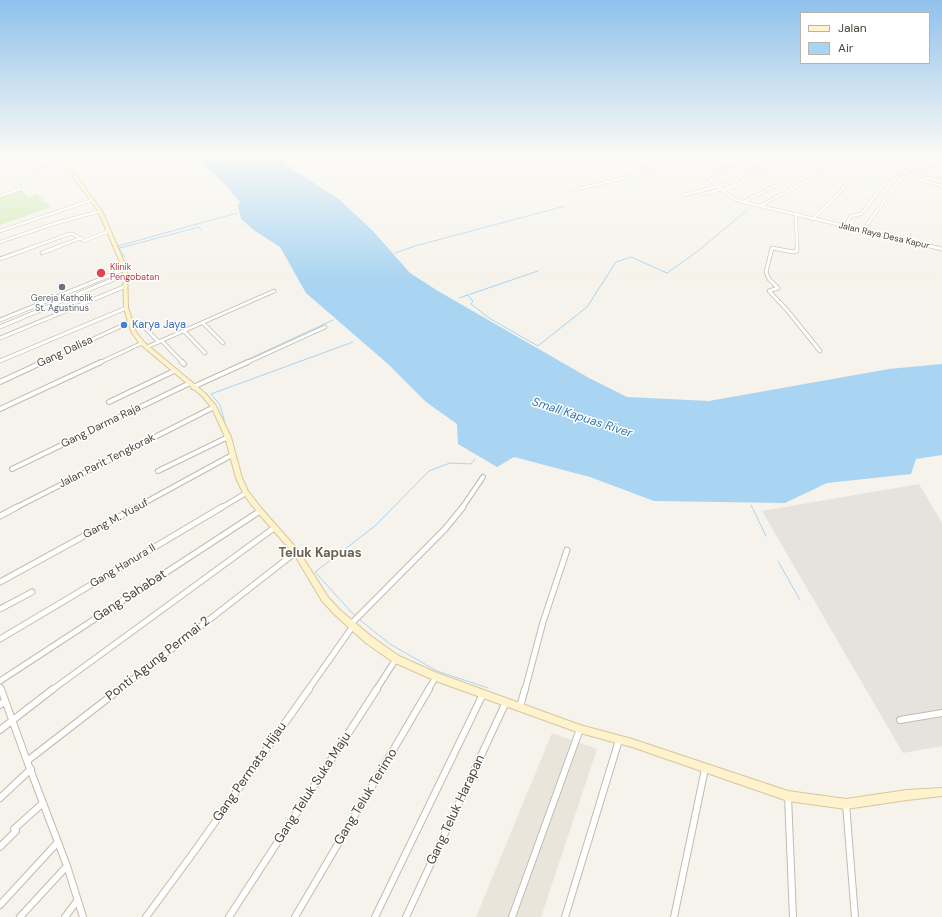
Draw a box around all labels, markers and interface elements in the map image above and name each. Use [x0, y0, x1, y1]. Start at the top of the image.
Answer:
legend [800, 12, 930, 64]
text: Jalan [838, 20, 867, 36]
text: Air [838, 40, 853, 56]
street label: Jalan Raya Desa Kapur [837, 220, 931, 252]
place label: Klinik Pengobatan [110, 263, 159, 284]
marker: Klinik Pengobatan [95, 267, 107, 279]
marker: Gereja Katholik St. Agustinus [57, 282, 67, 292]
place label: Gereja Katholik St. Agustinus [31, 294, 93, 315]
place label: Karya Jaya [132, 318, 186, 332]
marker: Karya Jaya [119, 320, 129, 330]
street label: Gang Dalisa [35, 333, 95, 371]
water label: Small Kapuas River [530, 395, 634, 441]
street label: Gang Darma Raja [59, 401, 143, 451]
street label: Jalan Parit Tengkorak [57, 431, 157, 491]
street label: Gang M. Yusuf [81, 496, 151, 542]
street label: Gang Hanura II [88, 541, 158, 591]
district label: Teluk Kapuas [278, 546, 362, 562]
street label: Gang Sahabat [90, 566, 170, 626]
street label: Ponti Agung Permai 2 [103, 614, 213, 704]
street label: Gang Permata Hijau [210, 719, 290, 825]
street label: Gang Teluk Suka Maju [271, 729, 355, 847]
street label: Gang Teluk Terimo [331, 746, 401, 848]
street label: Gang Teluk Harapan [424, 753, 488, 867]

